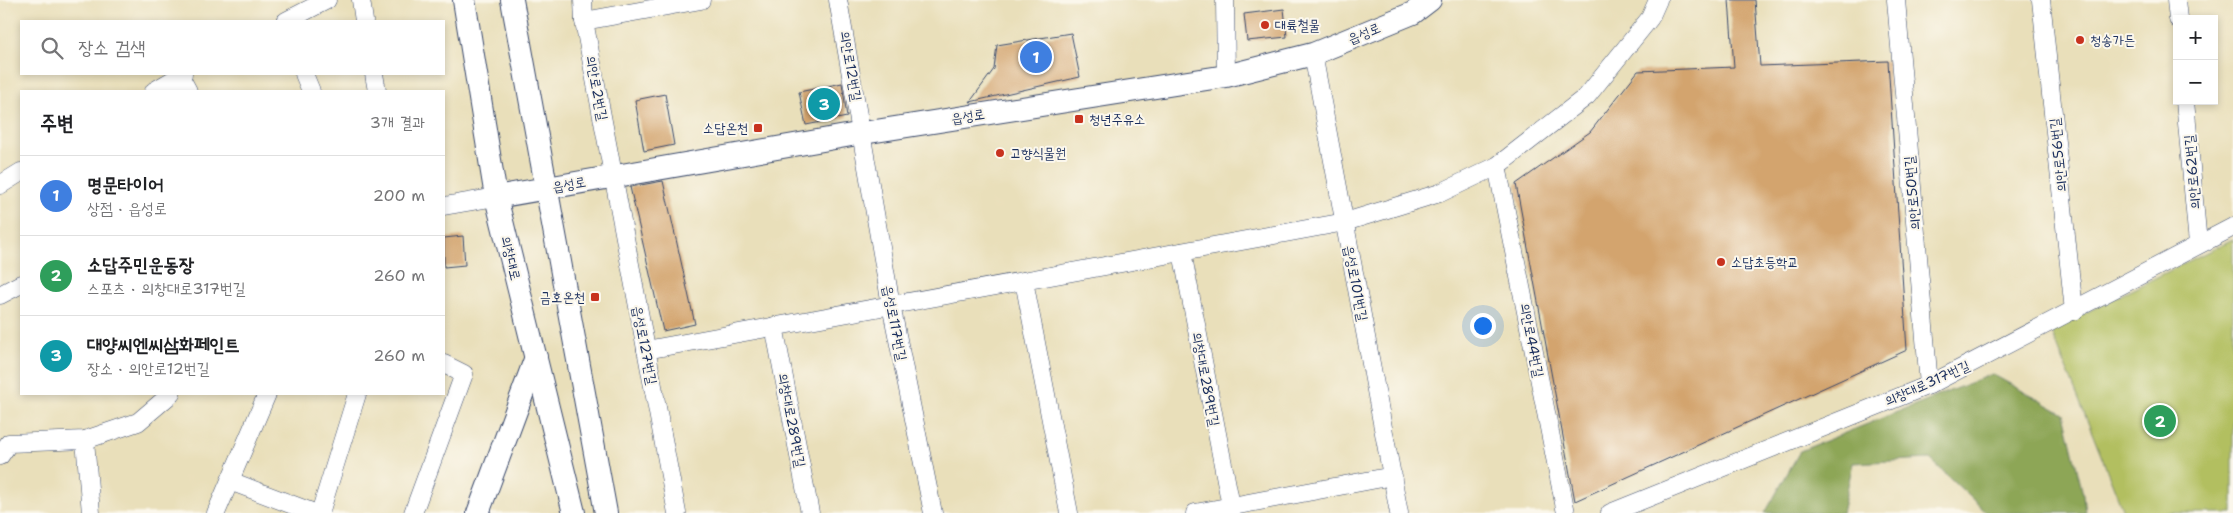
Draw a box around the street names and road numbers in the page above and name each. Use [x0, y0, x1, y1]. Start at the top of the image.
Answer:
street label: 읍성로 [1345, 18, 1383, 48]
street label: 의안로12번길 [836, 29, 866, 103]
street label: 의안로2번길 [582, 54, 612, 123]
street label: 읍성로 [950, 104, 986, 128]
street label: 의안로56번길 [2045, 116, 2071, 193]
street label: 의안로62번길 [2180, 133, 2204, 210]
street label: 의안로50번길 [1900, 154, 1924, 231]
street label: 읍성로 [551, 172, 587, 196]
street label: 의창대로 [497, 234, 525, 282]
street label: 읍성로101번길 [1340, 243, 1372, 323]
street label: 읍성로117번길 [879, 284, 911, 363]
street label: 의안로44번길 [1516, 301, 1548, 380]
street label: 읍성로127번길 [629, 304, 662, 387]
street label: 의창대로289번길 [1188, 330, 1224, 428]
street label: 의창대로317번길 [1882, 356, 1973, 410]
street label: 의창대로289번길 [774, 371, 810, 469]

